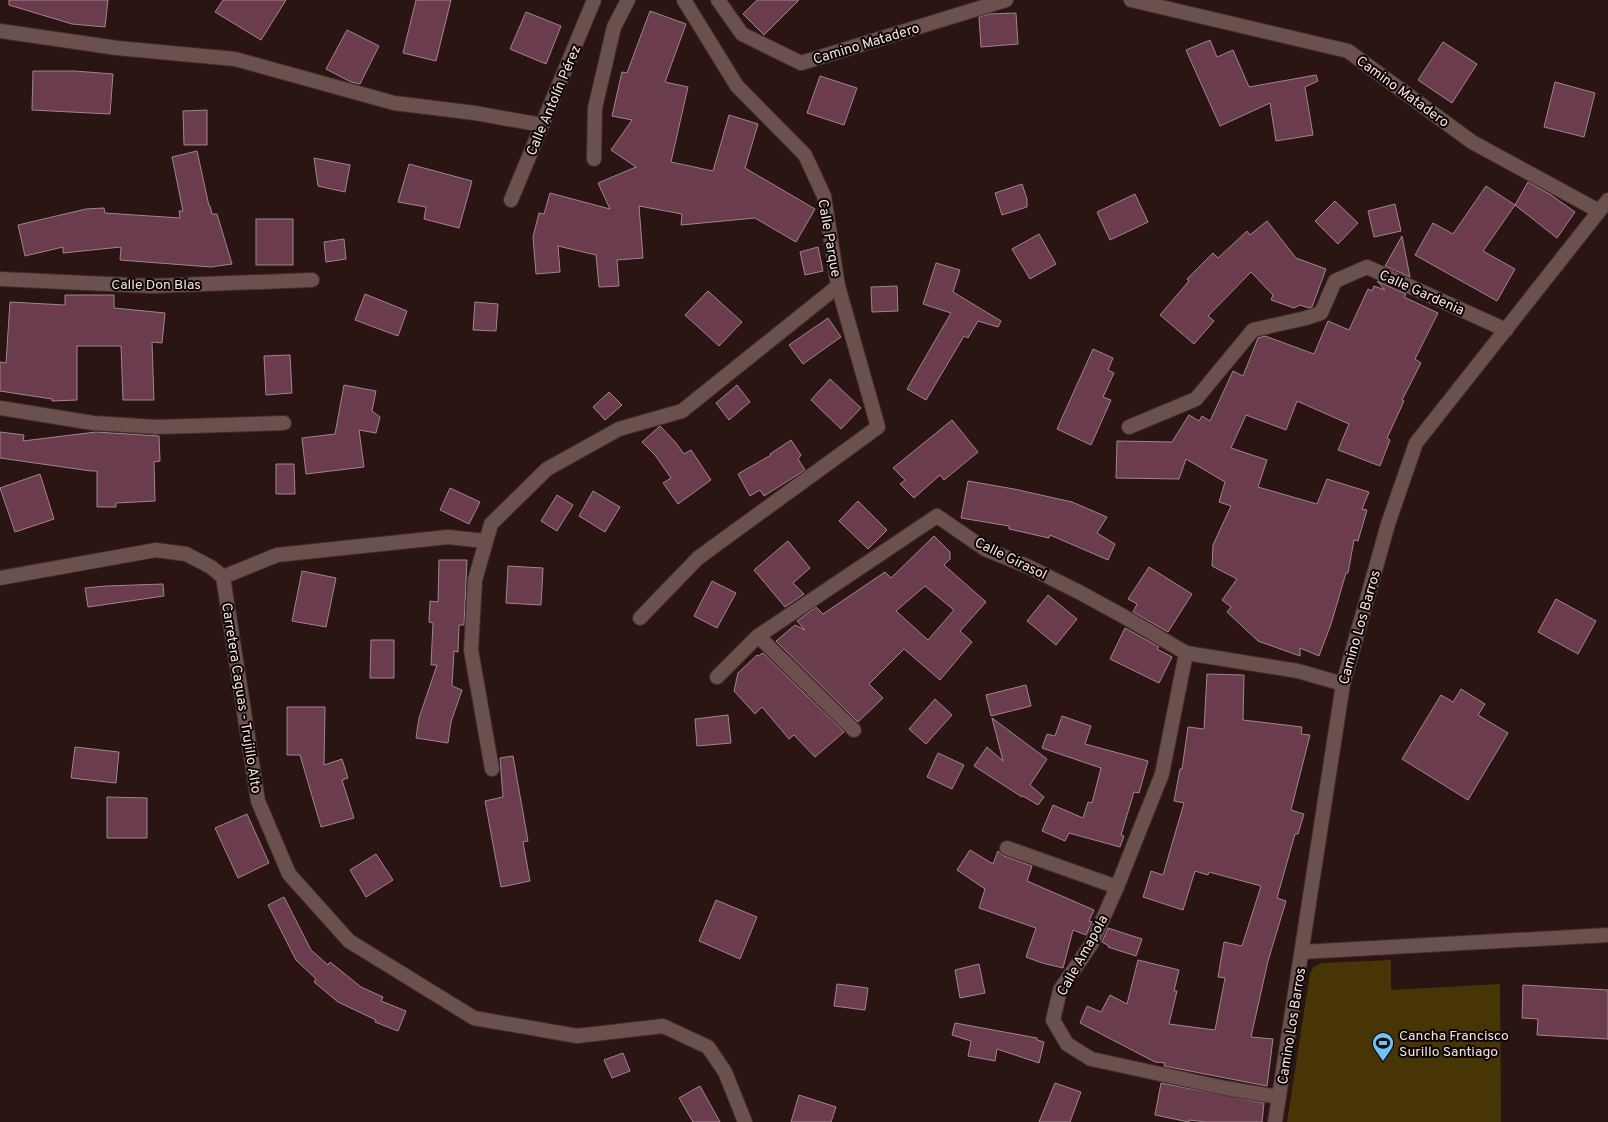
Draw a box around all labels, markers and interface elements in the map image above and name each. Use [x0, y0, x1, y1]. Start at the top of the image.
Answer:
street label: Camino Matadero [811, 20, 922, 69]
street label: Calle Antolín Pérez [523, 43, 585, 158]
street label: Camino Matadero [1352, 53, 1452, 132]
street label: Calle Parque [813, 198, 844, 279]
street label: Calle Gardenia [1376, 267, 1467, 320]
street label: Calle Don Blas [111, 277, 201, 294]
street label: Calle Girasol [971, 535, 1049, 584]
street label: Camino Los Barros [1336, 568, 1385, 687]
street label: Carretera Caguas - Trujillo Alto [217, 602, 264, 795]
street label: Calle Amapola [1054, 912, 1113, 999]
street label: Camino Los Barros [1275, 967, 1310, 1086]
place label: Cancha Francisco Surillo Santiago [1399, 1028, 1509, 1061]
sports icon: Cancha Francisco Surillo Santiago [1371, 1031, 1395, 1062]

